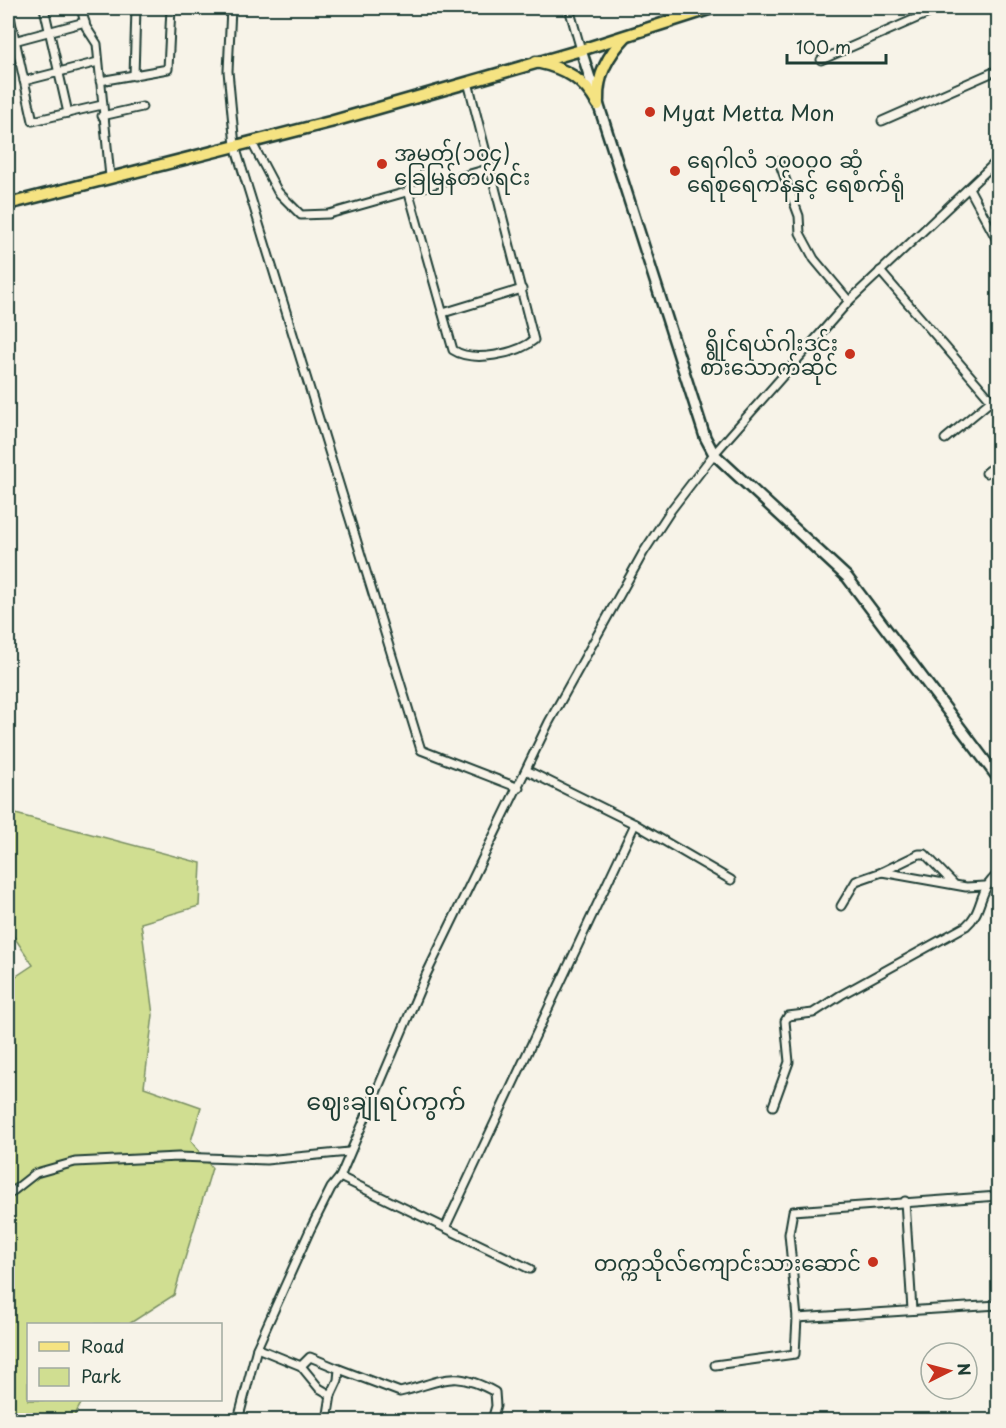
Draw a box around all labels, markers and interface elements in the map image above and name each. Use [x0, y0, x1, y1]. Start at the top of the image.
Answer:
scale bar [787, 27, 886, 65]
text: 100 m [796, 33, 851, 60]
place label: Myat Metta Mon [662, 96, 834, 128]
marker: Myat Metta Mon [643, 105, 657, 119]
place label: အမှတ်(၁၀၄) ခြေမြန်တပ်ရင်း [394, 136, 530, 195]
place label: ရေဂါလံ ၁၀၀၀၀ ဆံ့ ရေစုရေကန်နှင့် ရေစက်ရုံ [687, 143, 905, 202]
marker: အမှတ်(၁၀၄) ခြေမြန်တပ်ရင်း [375, 157, 389, 171]
marker: ရေဂါလံ ၁၀၀၀၀ ဆံ့ ရေစုရေကန်နှင့် ရေစက်ရုံ [668, 164, 682, 178]
place label: ရွိုင်ရယ်ဂါးဒင်း စားသောက်ဆိုင် [700, 326, 838, 385]
marker: ရွိုင်ရယ်ဂါးဒင်း စားသောက်ဆိုင် [843, 347, 857, 361]
district label: ဈေးချိုရပ်ကွက် [306, 1082, 466, 1121]
place label: တက္ကသိုလ်ကျောင်းသားဆောင် [594, 1246, 861, 1282]
marker: တက္ကသိုလ်ကျောင်းသားဆောင် [866, 1255, 880, 1269]
legend [27, 1323, 222, 1401]
text: Road [81, 1332, 125, 1359]
north arrow [919, 1341, 979, 1401]
text: Park [81, 1362, 121, 1389]
text: N [952, 1362, 978, 1377]

